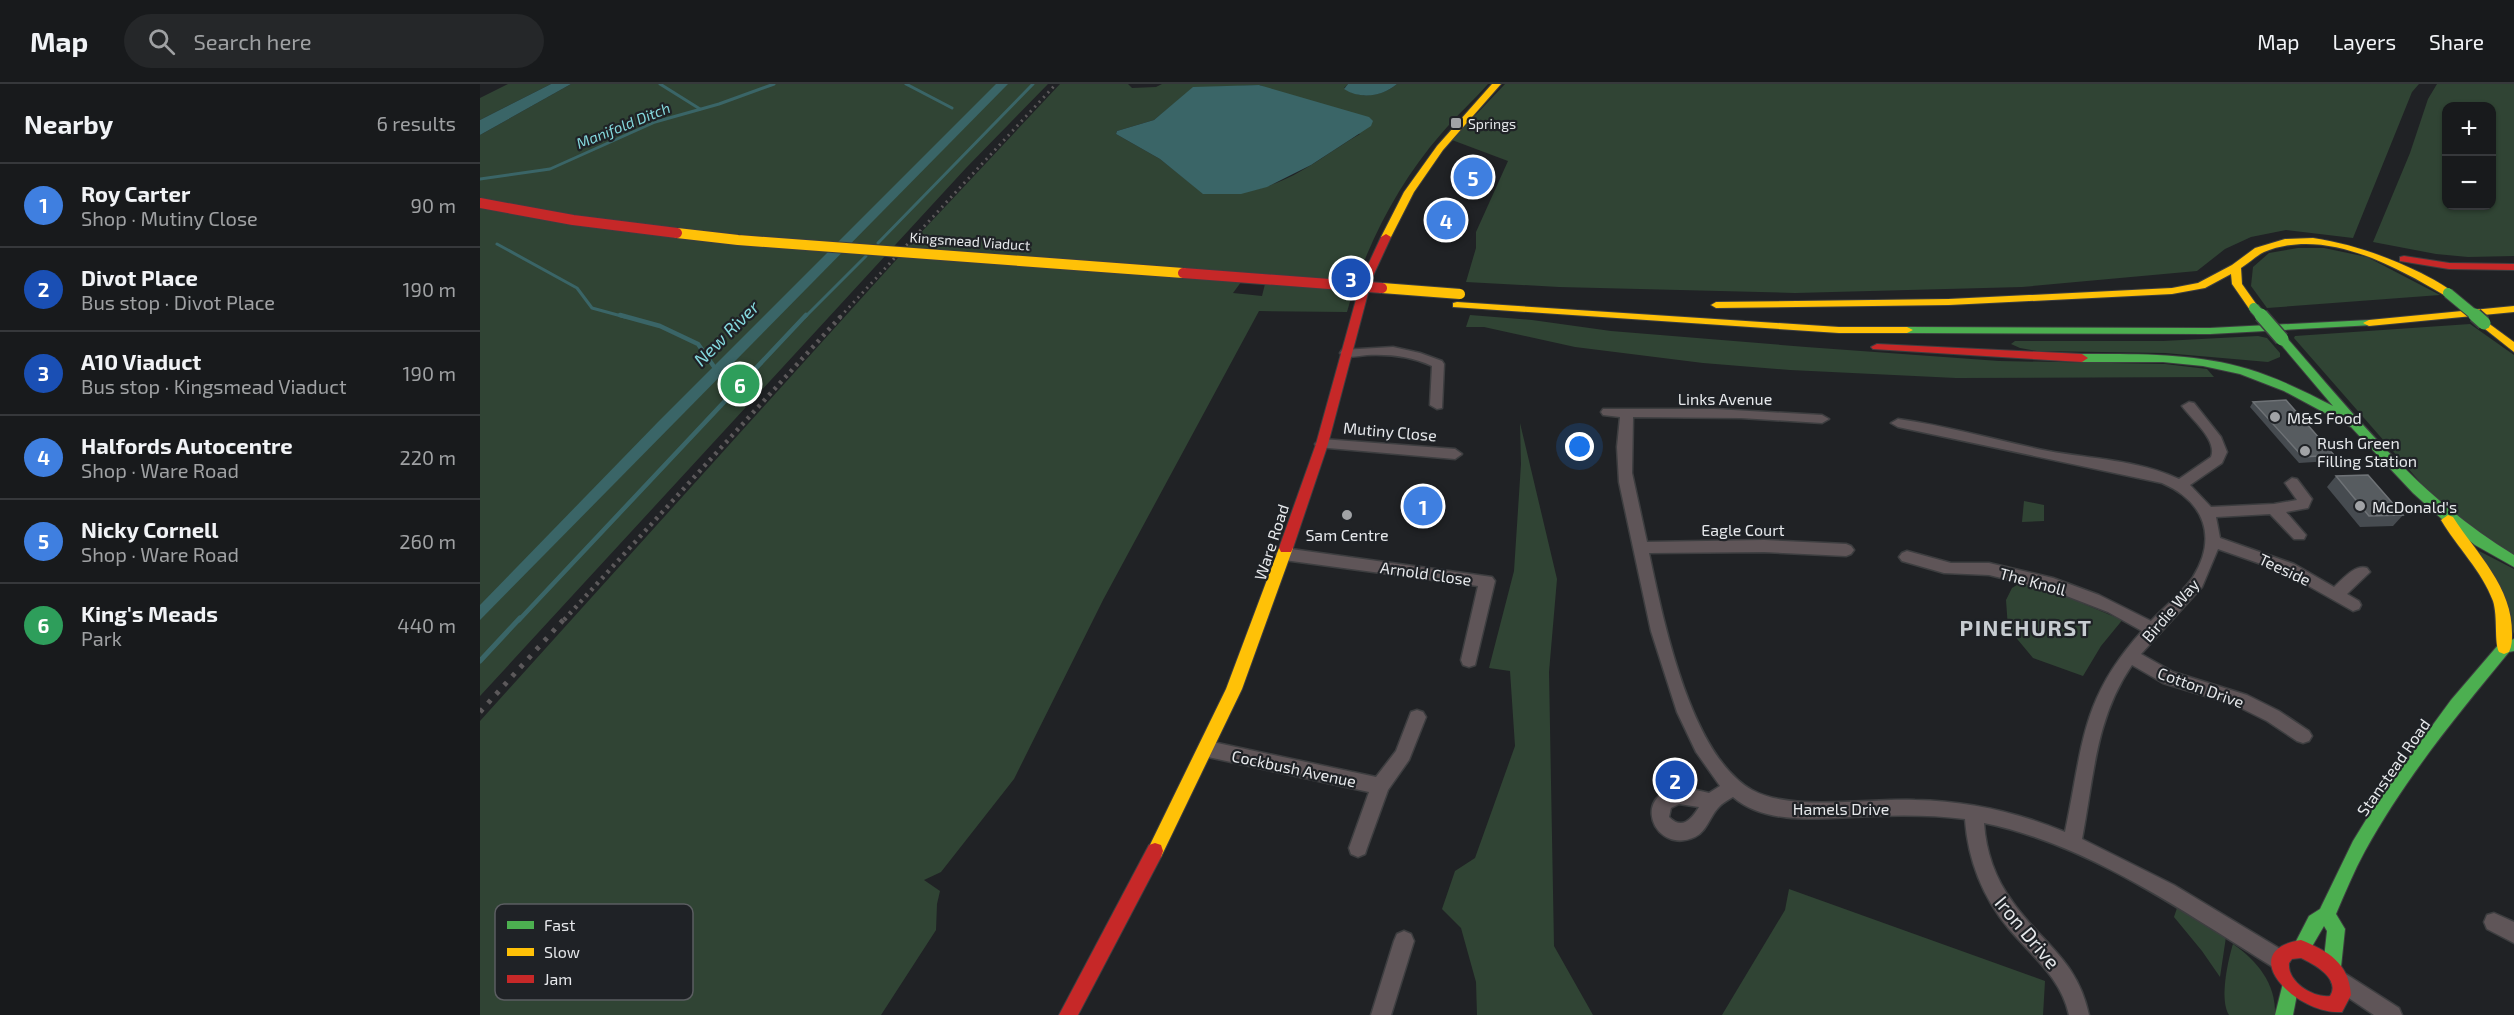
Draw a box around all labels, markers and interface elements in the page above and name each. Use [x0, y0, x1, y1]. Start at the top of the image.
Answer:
search box [124, 14, 544, 68]
text: Map [30, 24, 88, 58]
icon: search [145, 25, 178, 58]
text: Search here [193, 28, 312, 54]
text: Map [2257, 29, 2299, 54]
text: Layers [2332, 29, 2396, 54]
text: Share [2429, 29, 2484, 54]
water label: Manifold Ditch [573, 98, 673, 152]
map controls [2442, 102, 2496, 210]
button: + [2442, 102, 2496, 156]
text: Nearby [24, 108, 113, 139]
text: 6 results [376, 111, 456, 135]
place label: Springs [1468, 115, 1516, 132]
marker: Springs [1449, 116, 1463, 130]
pin: 5 [1454, 154, 1492, 200]
button: − [2442, 156, 2496, 210]
text: Roy Carter [81, 180, 190, 206]
text: 1 [39, 193, 48, 217]
text: 90 m [411, 193, 456, 217]
pin: 4 [1426, 198, 1466, 242]
text: Shop · Mutiny Close [81, 206, 258, 230]
street label: Kingsmead Viaduct [909, 228, 1031, 254]
pin: 3 [1332, 256, 1370, 300]
text: Divot Place [81, 264, 198, 290]
text: 2 [38, 277, 49, 301]
text: 190 m [403, 277, 456, 301]
text: Bus stop · Divot Place [81, 290, 275, 314]
water label: New River [689, 295, 764, 370]
text: A10 Viaduct [81, 348, 201, 374]
text: 3 [38, 361, 49, 385]
text: 190 m [403, 361, 456, 385]
pin: 6 [720, 362, 760, 406]
text: Bus stop · Kingsmead Viaduct [81, 374, 347, 398]
street label: Links Avenue [1678, 389, 1772, 408]
place label: M&S Food [2287, 408, 2362, 427]
marker: M&S Food [2268, 410, 2282, 424]
street label: Mutiny Close [1342, 417, 1438, 445]
text: Halfords Autocentre [81, 432, 293, 458]
your location [1565, 432, 1594, 461]
place label: Rush Green Filling Station [2317, 433, 2417, 470]
marker: Rush Green Filling Station [2298, 444, 2312, 458]
text: 4 [37, 445, 50, 469]
text: 220 m [399, 445, 456, 469]
text: Shop · Ware Road [81, 458, 239, 482]
pin: 1 [1404, 484, 1442, 528]
place label: McDonald's [2372, 497, 2457, 516]
marker: McDonald's [2353, 499, 2367, 513]
street label: Ware Road [1250, 502, 1292, 582]
marker: Sam Centre [1340, 508, 1354, 522]
text: Nicky Cornell [81, 516, 219, 542]
street label: Eagle Court [1701, 520, 1785, 539]
place label: Sam Centre [1305, 525, 1389, 544]
text: 5 [38, 529, 49, 553]
text: 260 m [399, 529, 456, 553]
text: Shop · Ware Road [81, 542, 239, 566]
street label: Teeside [2256, 549, 2314, 589]
street label: Arnold Close [1379, 557, 1473, 589]
street label: The Knoll [1998, 563, 2069, 599]
street label: Birdie Way [2137, 574, 2203, 645]
text: King's Meads [81, 600, 218, 626]
text: 6 [38, 613, 49, 637]
text: 440 m [397, 613, 456, 637]
district label: PINEHURST [1960, 614, 2092, 640]
text: Park [81, 626, 122, 650]
street label: Cotton Drive [2155, 663, 2247, 711]
street label: Stanstead Road [2352, 715, 2434, 819]
street label: Cockbush Avenue [1230, 746, 1358, 790]
pin: 2 [1656, 758, 1694, 802]
street label: Hamels Drive [1793, 799, 1889, 818]
street label: Iron Drive [1991, 891, 2065, 973]
legend [495, 904, 693, 1000]
text: Fast [544, 915, 575, 934]
text: Slow [544, 942, 580, 961]
text: Jam [544, 969, 572, 988]

